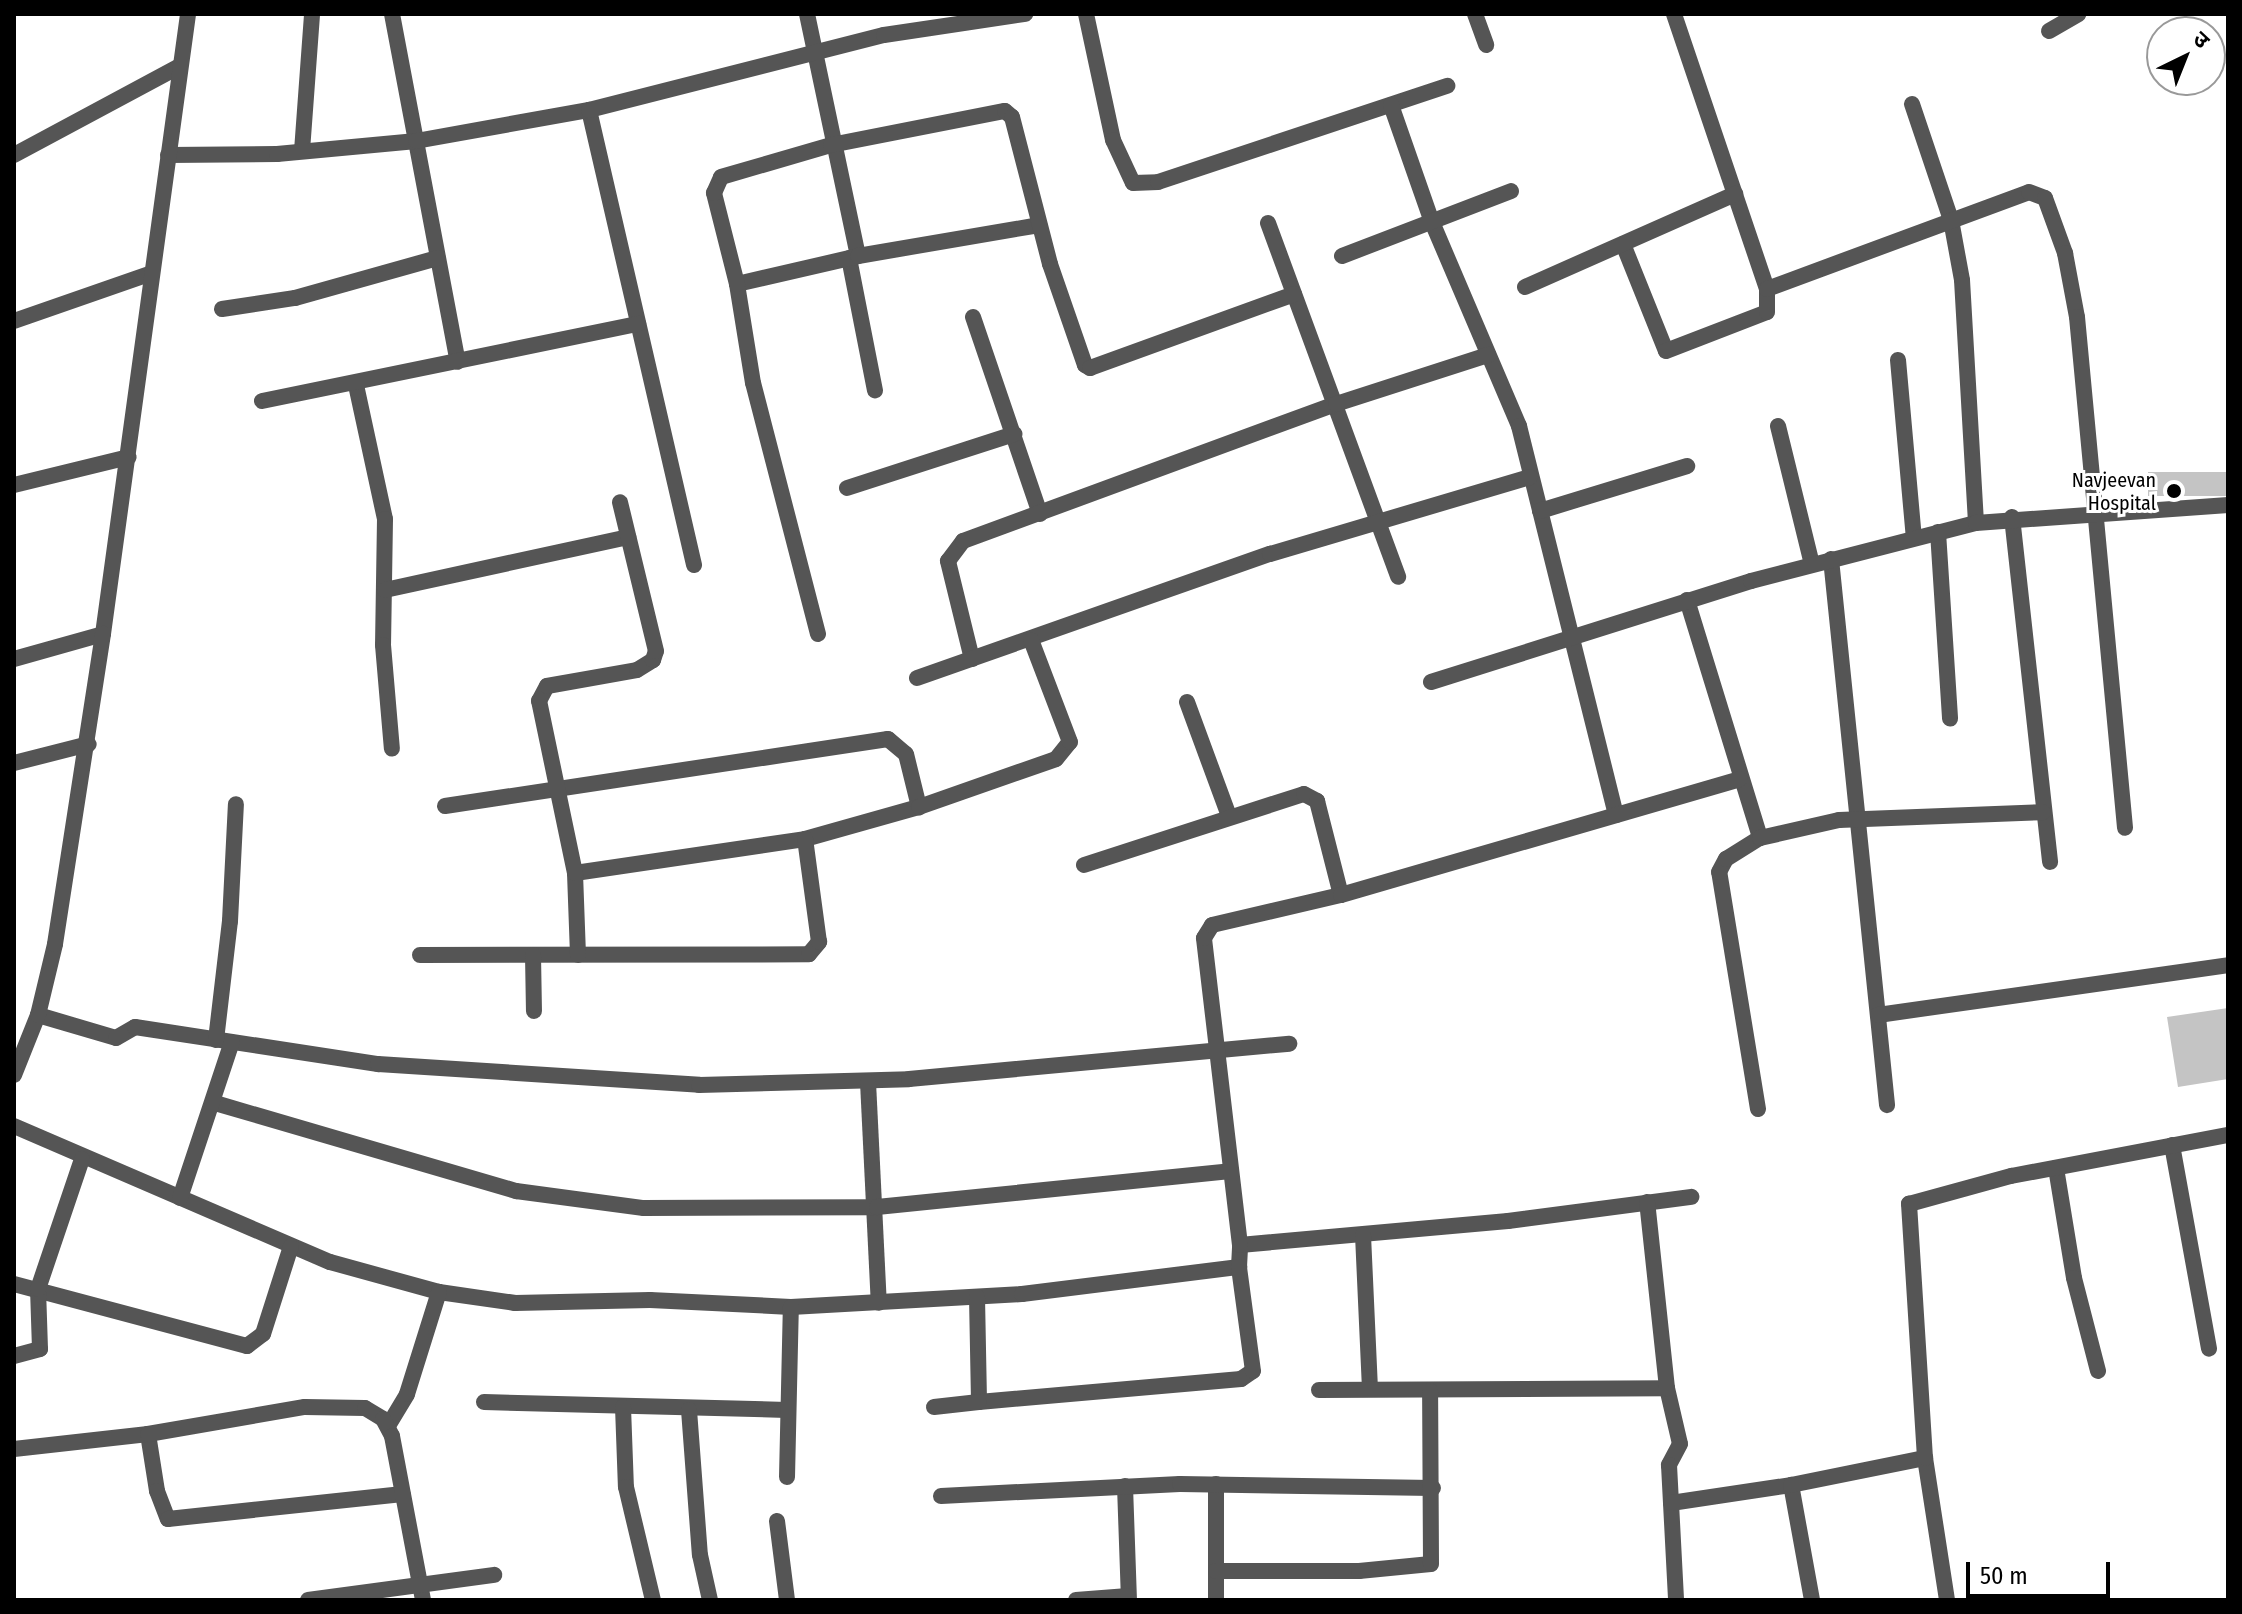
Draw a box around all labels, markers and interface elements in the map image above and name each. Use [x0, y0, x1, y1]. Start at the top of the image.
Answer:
north arrow [2146, 16, 2226, 96]
text: उ [2187, 25, 2215, 54]
place label: Navjeevan Hospital [2072, 468, 2156, 515]
marker: Navjeevan Hospital [2163, 480, 2185, 502]
scale bar [1970, 1546, 2114, 1596]
text: 50 m [1980, 1562, 2028, 1590]

